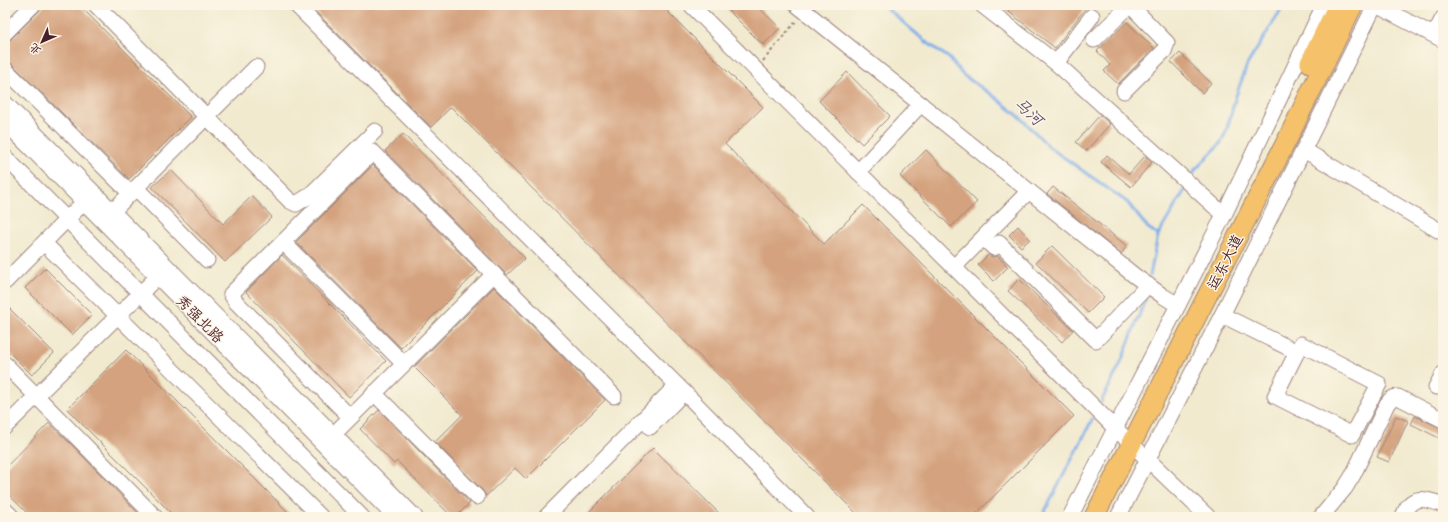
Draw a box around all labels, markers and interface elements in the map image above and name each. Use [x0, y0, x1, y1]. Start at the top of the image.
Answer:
north arrow [22, 22, 62, 62]
text: 北 [27, 38, 46, 57]
water label: 马河 [1008, 94, 1049, 134]
street label: 运东大道 [1203, 231, 1250, 295]
street label: 秀强北路 [170, 291, 228, 349]

